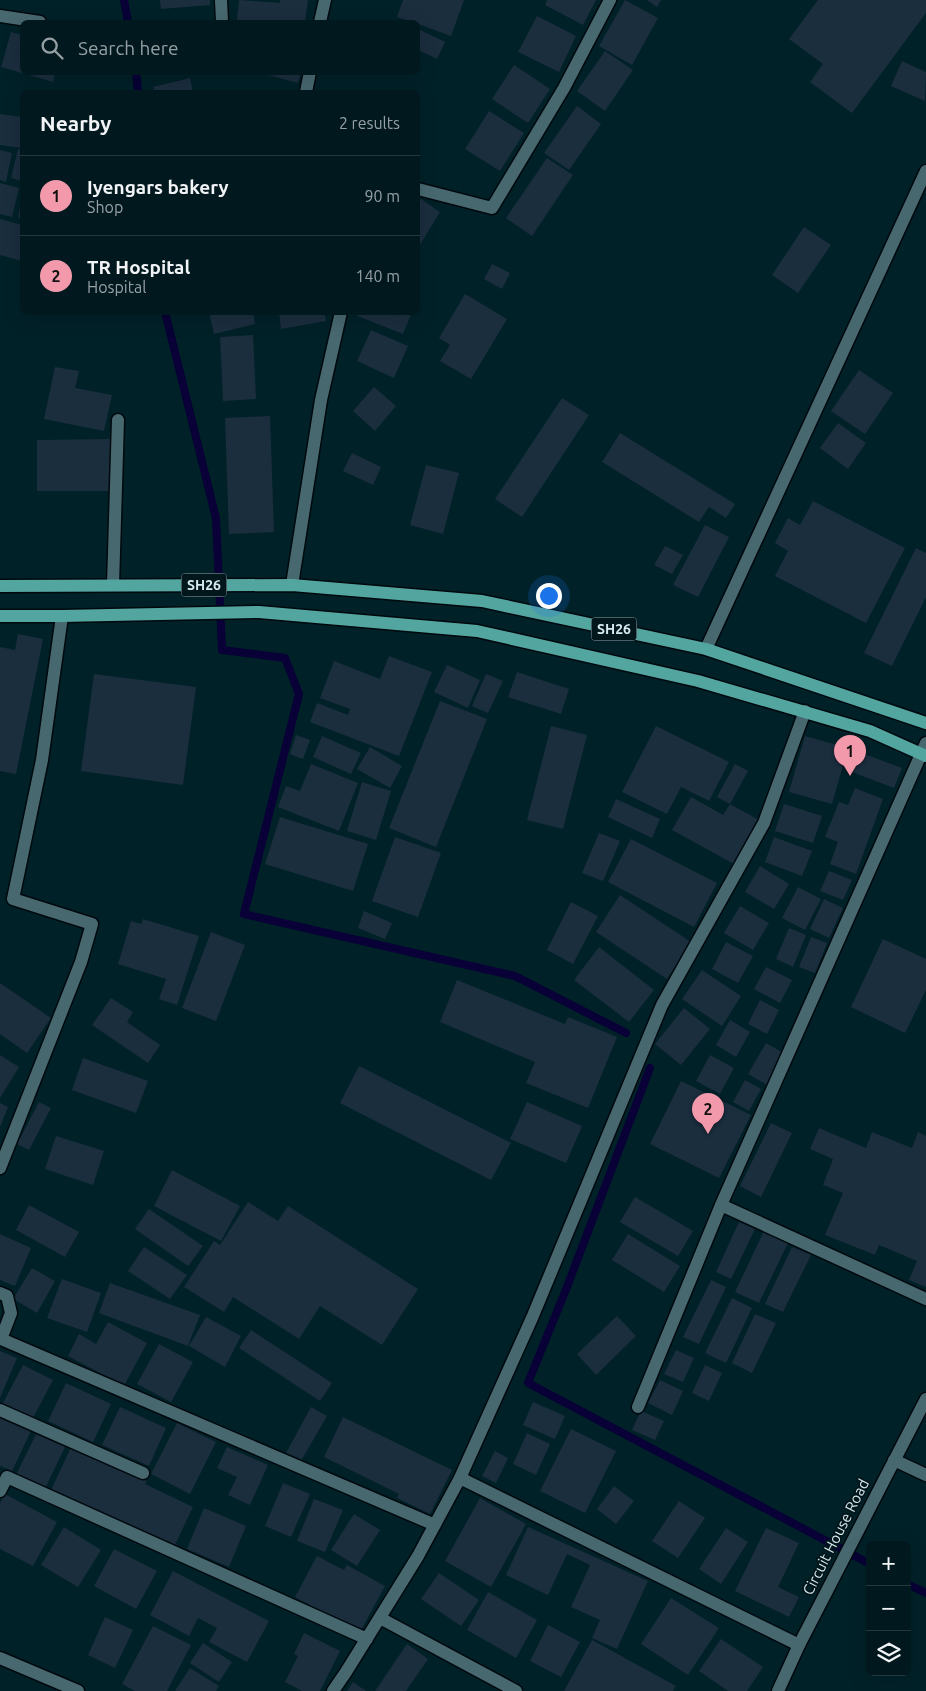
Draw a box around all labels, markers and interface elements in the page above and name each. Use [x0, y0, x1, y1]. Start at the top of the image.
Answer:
search box [20, 20, 420, 75]
icon: search [38, 34, 66, 62]
text: Search here [78, 37, 178, 59]
text: Nearby [40, 111, 111, 135]
text: 2 results [339, 114, 400, 132]
text: Iyengars bakery [87, 176, 229, 198]
text: 1 [51, 187, 61, 205]
text: 90 m [364, 187, 400, 205]
text: Shop [87, 198, 123, 216]
text: TR Hospital [87, 256, 190, 278]
text: 2 [51, 267, 61, 285]
text: 140 m [355, 267, 400, 285]
text: Hospital [87, 278, 146, 296]
road number: SH26 [182, 574, 226, 596]
your location [536, 583, 562, 609]
road number: SH26 [592, 618, 636, 640]
pin: 1 [834, 735, 866, 776]
pin: 2 [692, 1093, 724, 1134]
street label: Circuit House Road [799, 1476, 872, 1597]
map controls [866, 1541, 911, 1676]
button: + [866, 1541, 911, 1586]
button: − [866, 1586, 911, 1631]
button: layers [866, 1631, 911, 1676]

